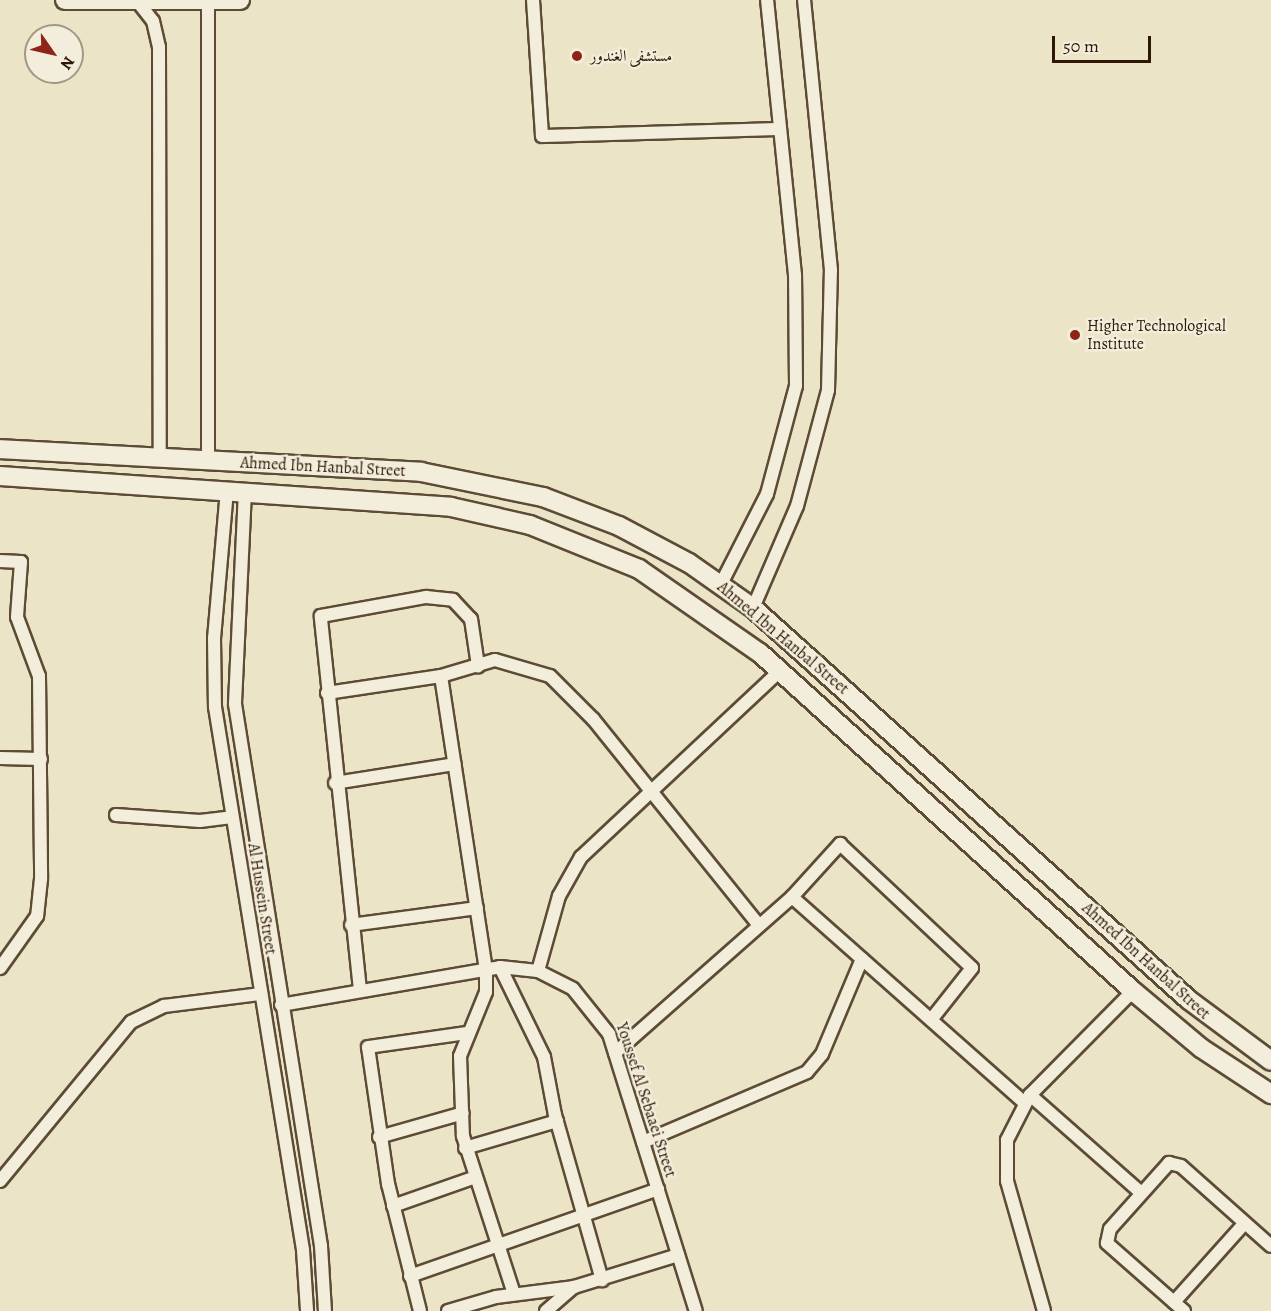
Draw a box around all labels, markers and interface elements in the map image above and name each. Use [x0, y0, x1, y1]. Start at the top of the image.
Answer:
north arrow [24, 24, 84, 84]
scale bar [1055, 24, 1154, 62]
text: 50 m [1063, 34, 1099, 58]
place label: مستشفى الغندور [590, 46, 672, 66]
marker: مستشفى الغندور [568, 47, 586, 65]
text: N [55, 52, 80, 74]
place label: Higher Technological Institute [1087, 316, 1226, 354]
marker: Higher Technological Institute [1068, 328, 1082, 342]
street label: Ahmed Ibn Hanbal Street [240, 453, 406, 481]
street label: Ahmed Ibn Hanbal Street [713, 577, 853, 699]
street label: Al Hussein Street [244, 842, 280, 956]
street label: Ahmed Ibn Hanbal Street [1078, 898, 1214, 1024]
street label: Youssef Al Sebaaei Street [612, 1020, 680, 1180]

